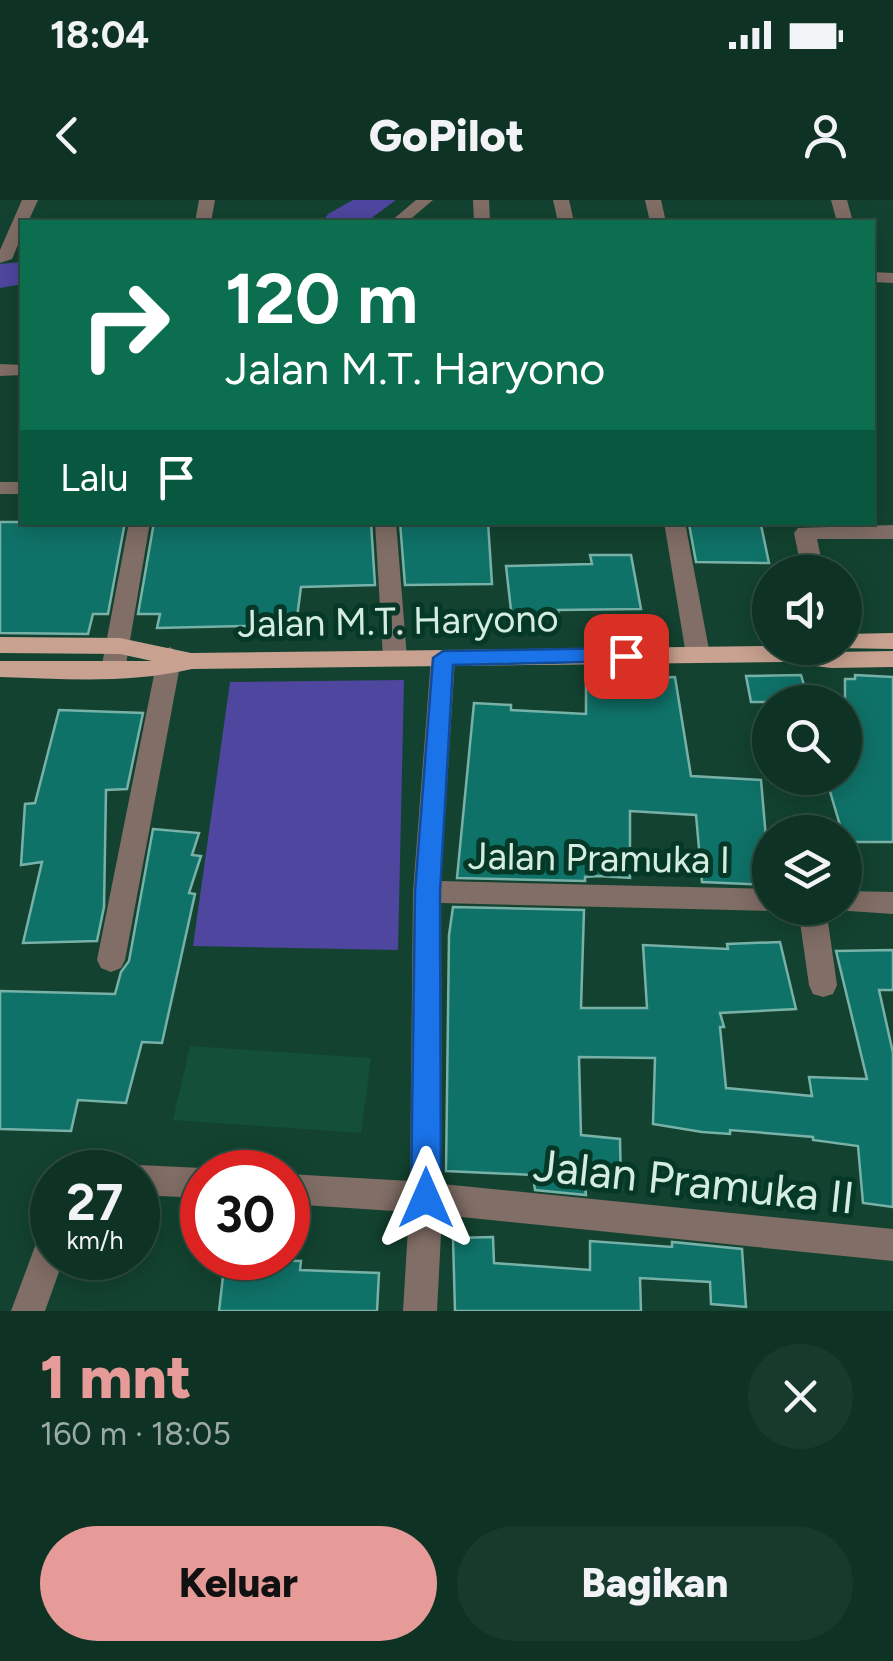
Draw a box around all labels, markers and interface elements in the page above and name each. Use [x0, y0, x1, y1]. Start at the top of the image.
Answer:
text: 18:04 [50, 12, 149, 58]
icon: back [40, 108, 95, 163]
text: GoPilot [369, 108, 524, 162]
icon: person [798, 108, 853, 163]
text: 120 m [225, 256, 418, 341]
icon: right [60, 260, 190, 390]
text: Jalan M.T. Haryono [225, 341, 605, 395]
icon: arrive [149, 450, 204, 505]
text: Lalu [60, 455, 129, 501]
map controls [752, 555, 862, 925]
button: sound [752, 555, 862, 665]
street label: Jalan M.T. Haryono [237, 595, 559, 647]
pin [584, 614, 669, 699]
icon: arrive [599, 629, 654, 684]
button: search [752, 685, 862, 795]
button: layers [752, 815, 862, 925]
street label: Jalan Pramuka I [468, 833, 730, 883]
street label: Jalan Pramuka II [531, 1137, 857, 1225]
position arrow [374, 1146, 478, 1250]
speed limit sign: 30 [180, 1150, 310, 1280]
text: 27 [67, 1172, 123, 1233]
text: km/h [66, 1225, 124, 1255]
text: 1 mnt [40, 1341, 192, 1413]
button: close [748, 1344, 853, 1449]
text: 160 m · 18:05 [40, 1415, 231, 1453]
button: Keluar [40, 1526, 437, 1641]
button: Bagikan [457, 1526, 853, 1641]

